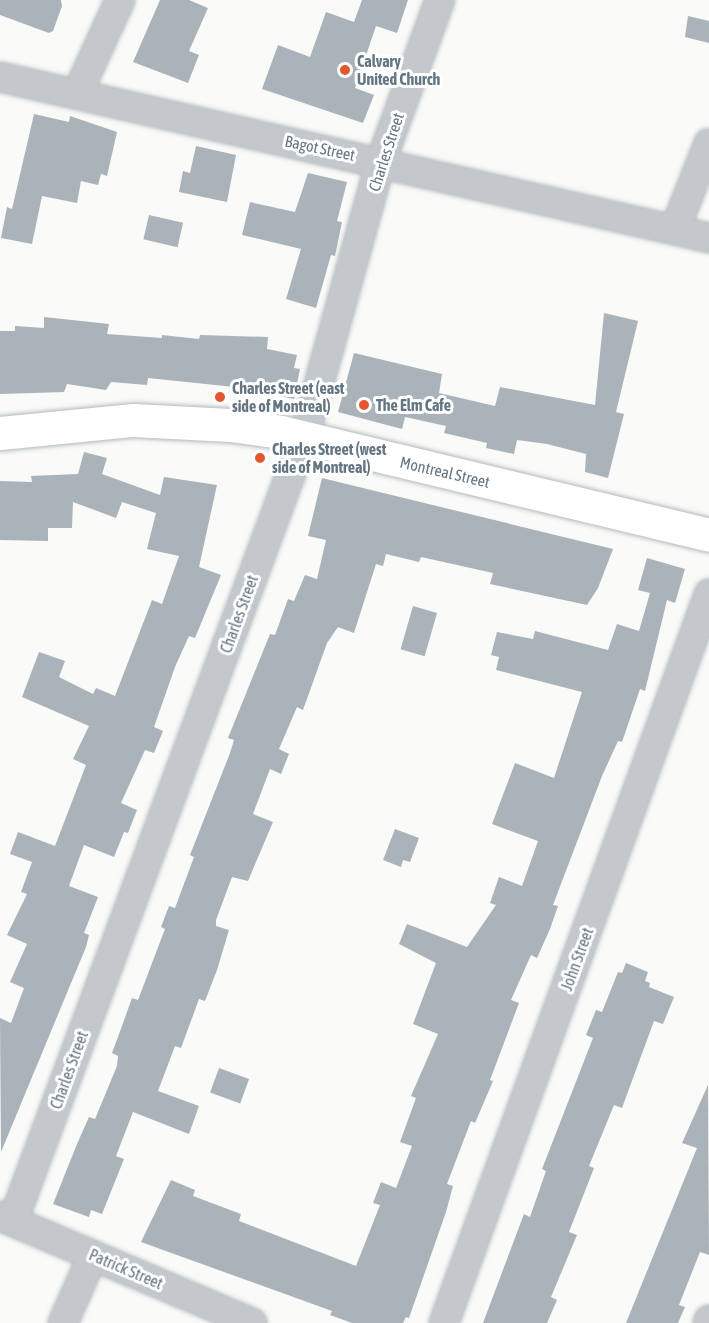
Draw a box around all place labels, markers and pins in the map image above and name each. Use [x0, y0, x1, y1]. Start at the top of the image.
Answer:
place label: Calvary United Church [357, 51, 440, 89]
marker: Calvary United Church [338, 63, 352, 77]
place label: Charles Street (east side of Montreal) [232, 378, 344, 416]
marker: Charles Street (east side of Montreal) [213, 390, 227, 404]
place label: The Elm Cafe [376, 395, 451, 415]
marker: The Elm Cafe [357, 398, 371, 412]
place label: Charles Street (west side of Montreal) [272, 439, 386, 477]
marker: Charles Street (west side of Montreal) [253, 451, 267, 465]

